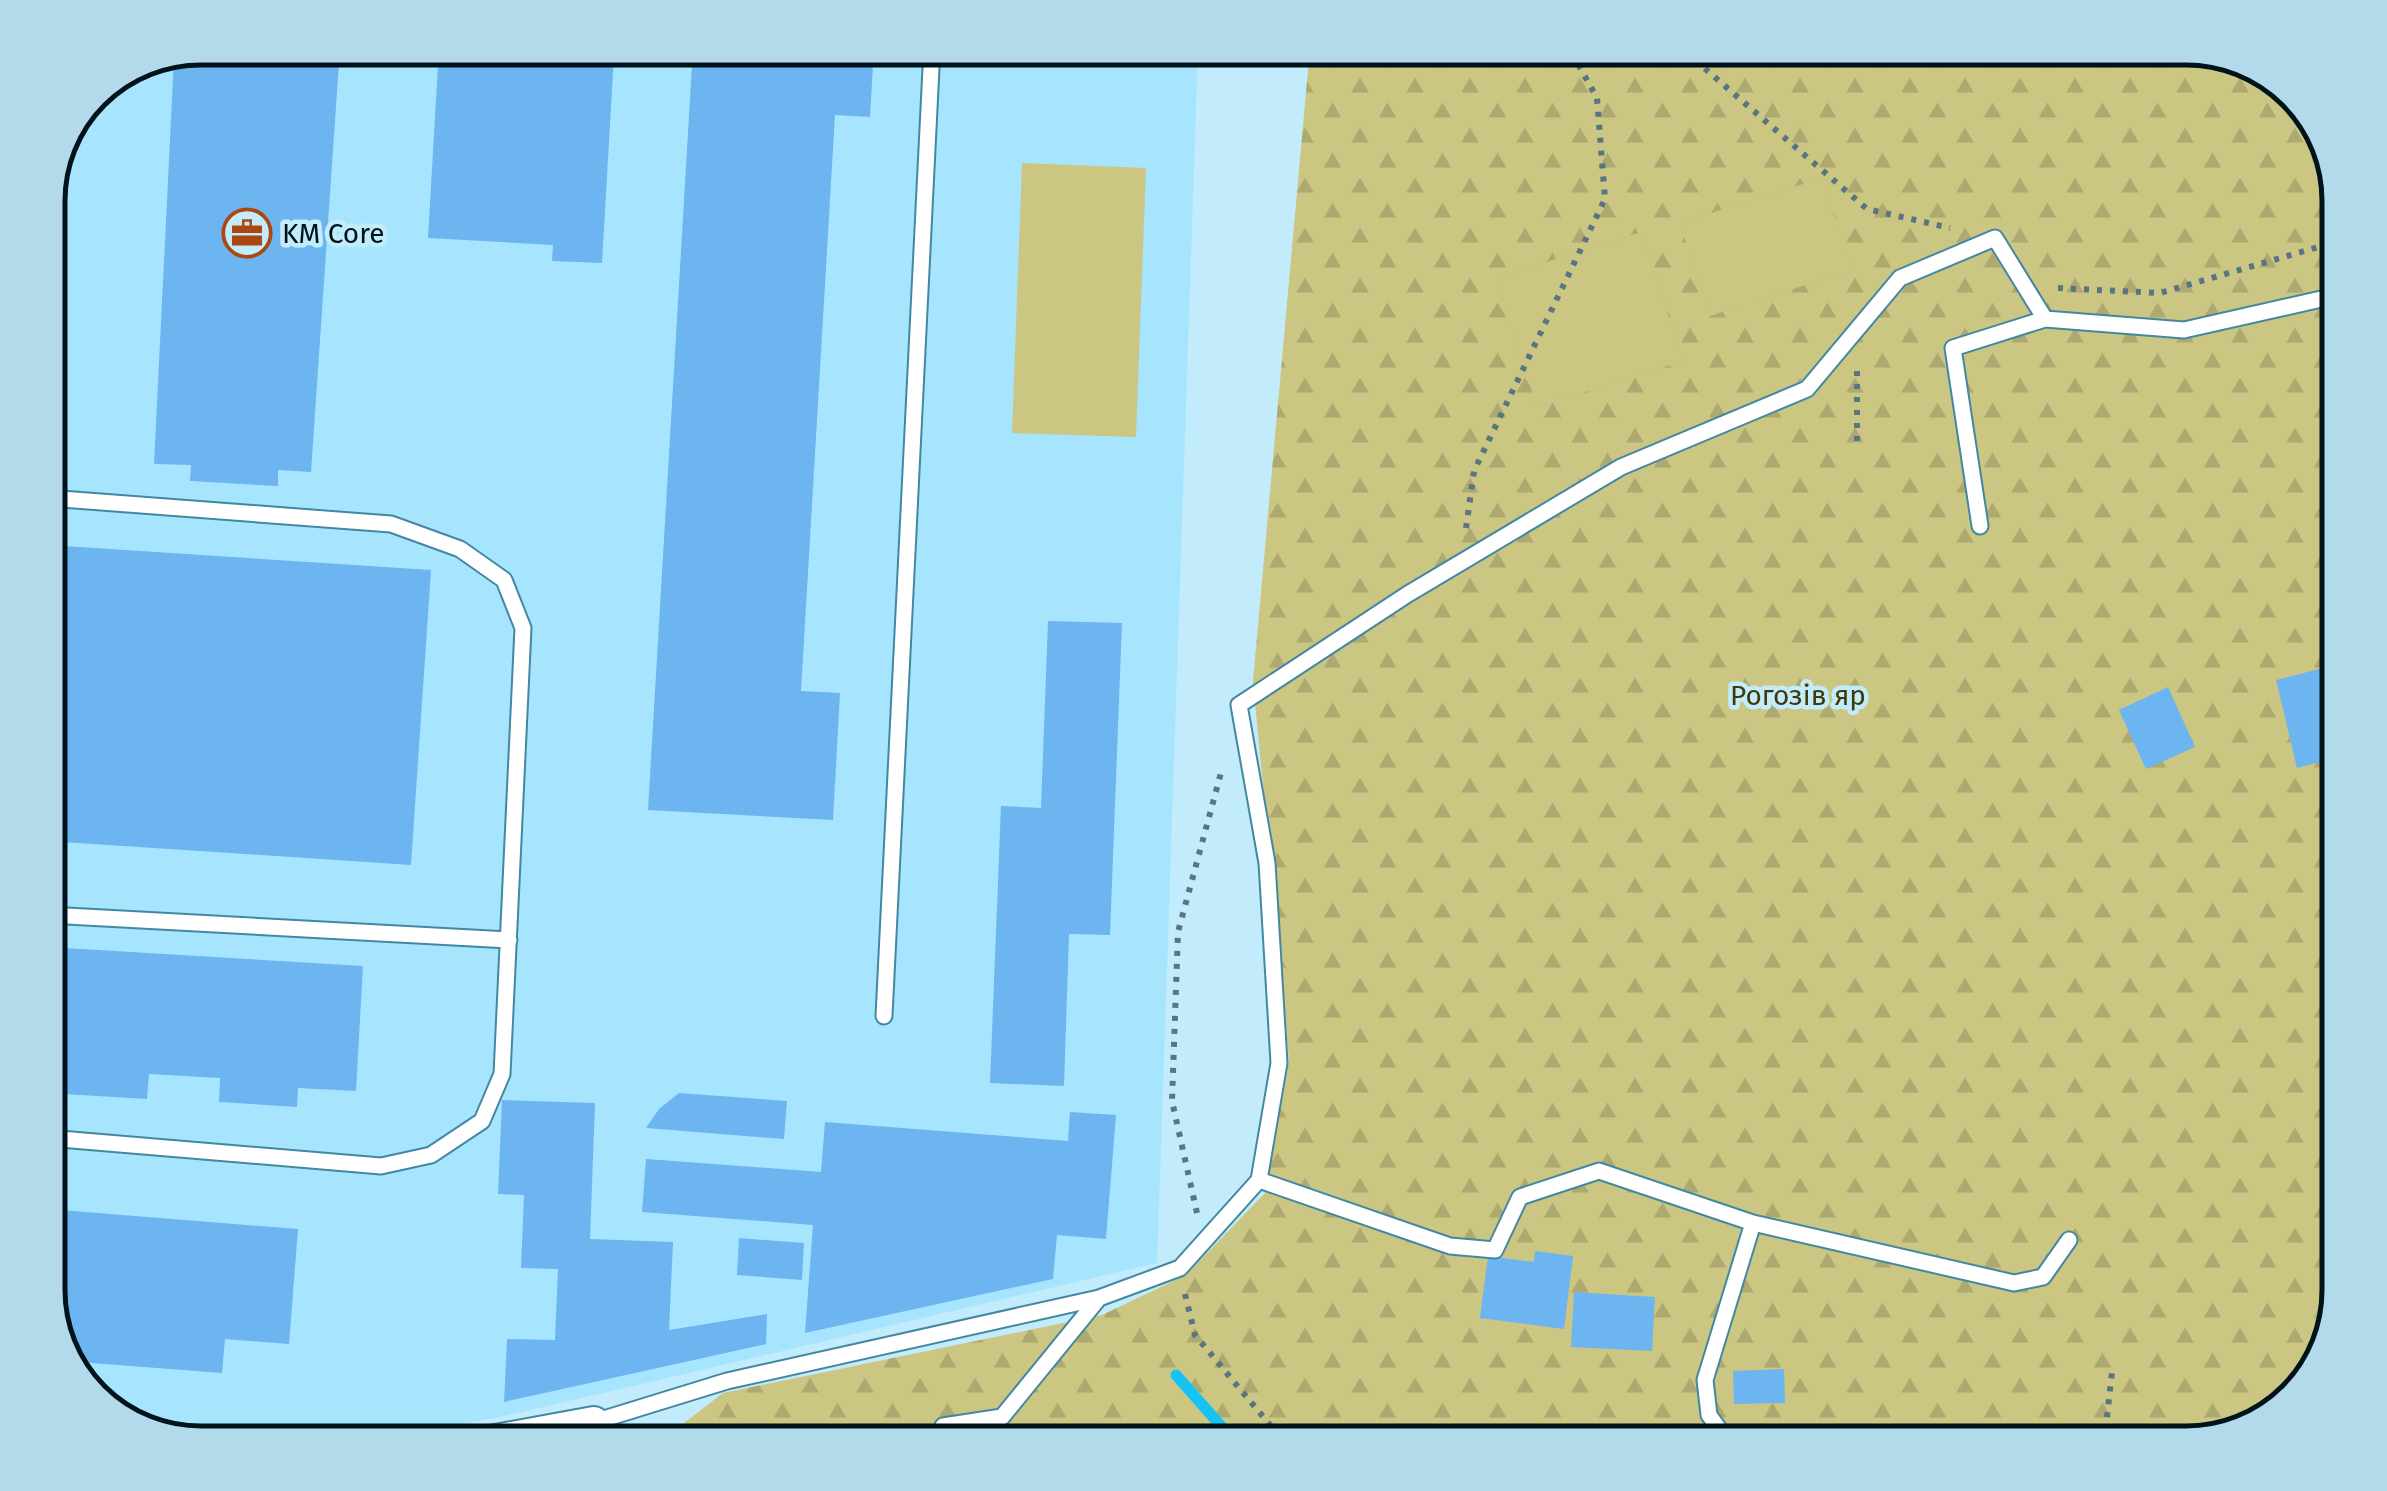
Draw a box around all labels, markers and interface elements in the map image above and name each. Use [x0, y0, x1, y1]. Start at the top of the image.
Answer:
office icon: KM Core [221, 207, 273, 259]
place label: KM Core [282, 217, 384, 250]
park label: Рогозів яр [1730, 679, 1866, 712]

